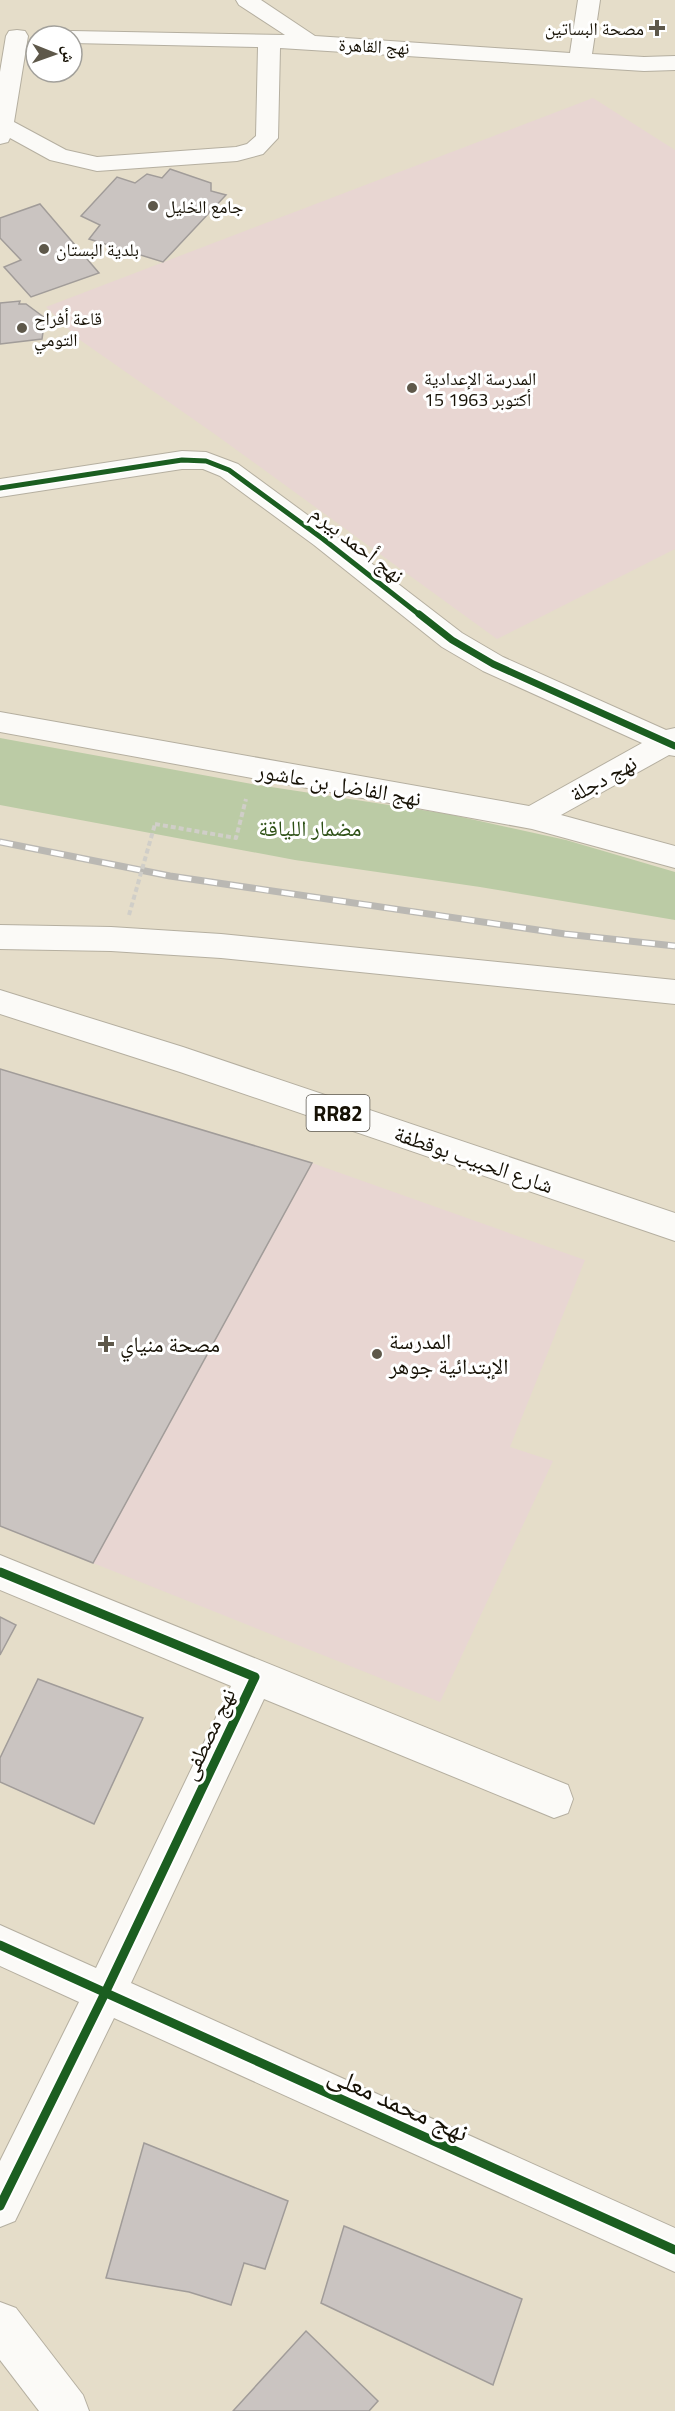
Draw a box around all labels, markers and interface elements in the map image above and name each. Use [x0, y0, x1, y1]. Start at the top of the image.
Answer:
place label: مصحة البساتين [545, 15, 644, 42]
marker: مصحة البساتين [648, 19, 666, 37]
north arrow [24, 24, 84, 84]
street label: نهج القاهرة [338, 31, 410, 61]
text: ش [57, 46, 81, 63]
place label: جامع الخليل [165, 193, 243, 220]
marker: جامع الخليل [146, 199, 160, 213]
place label: بلدية البستان [56, 236, 139, 263]
marker: بلدية البستان [37, 242, 51, 256]
place label: قاعة أفراح التومي [34, 305, 102, 354]
marker: قاعة أفراح التومي [15, 321, 29, 335]
place label: المدرسة الإعدادية 15 أكتوبر 1963 [424, 365, 536, 413]
marker: المدرسة الإعدادية 15 أكتوبر 1963 [405, 381, 419, 395]
street label: نهج أحمد بيرم [304, 496, 412, 592]
street label: نهج دجلة [563, 746, 643, 810]
street label: نهج الفاضل بن عاشور [253, 753, 424, 815]
park label: مضمار اللياقة [258, 811, 362, 845]
road number: RR82 [306, 1095, 370, 1131]
street label: شارع الحبيب بوقطفة [390, 1116, 558, 1202]
place label: المدرسة الإبتدائية جوهر [388, 1324, 508, 1383]
place label: مصحة منياي [120, 1327, 220, 1362]
marker: مصحة منياي [97, 1335, 115, 1353]
marker: المدرسة الإبتدائية جوهر [370, 1347, 384, 1361]
street label: نهج مصطفى [172, 1682, 244, 1786]
street label: نهج محمد معلى [322, 2053, 476, 2151]

